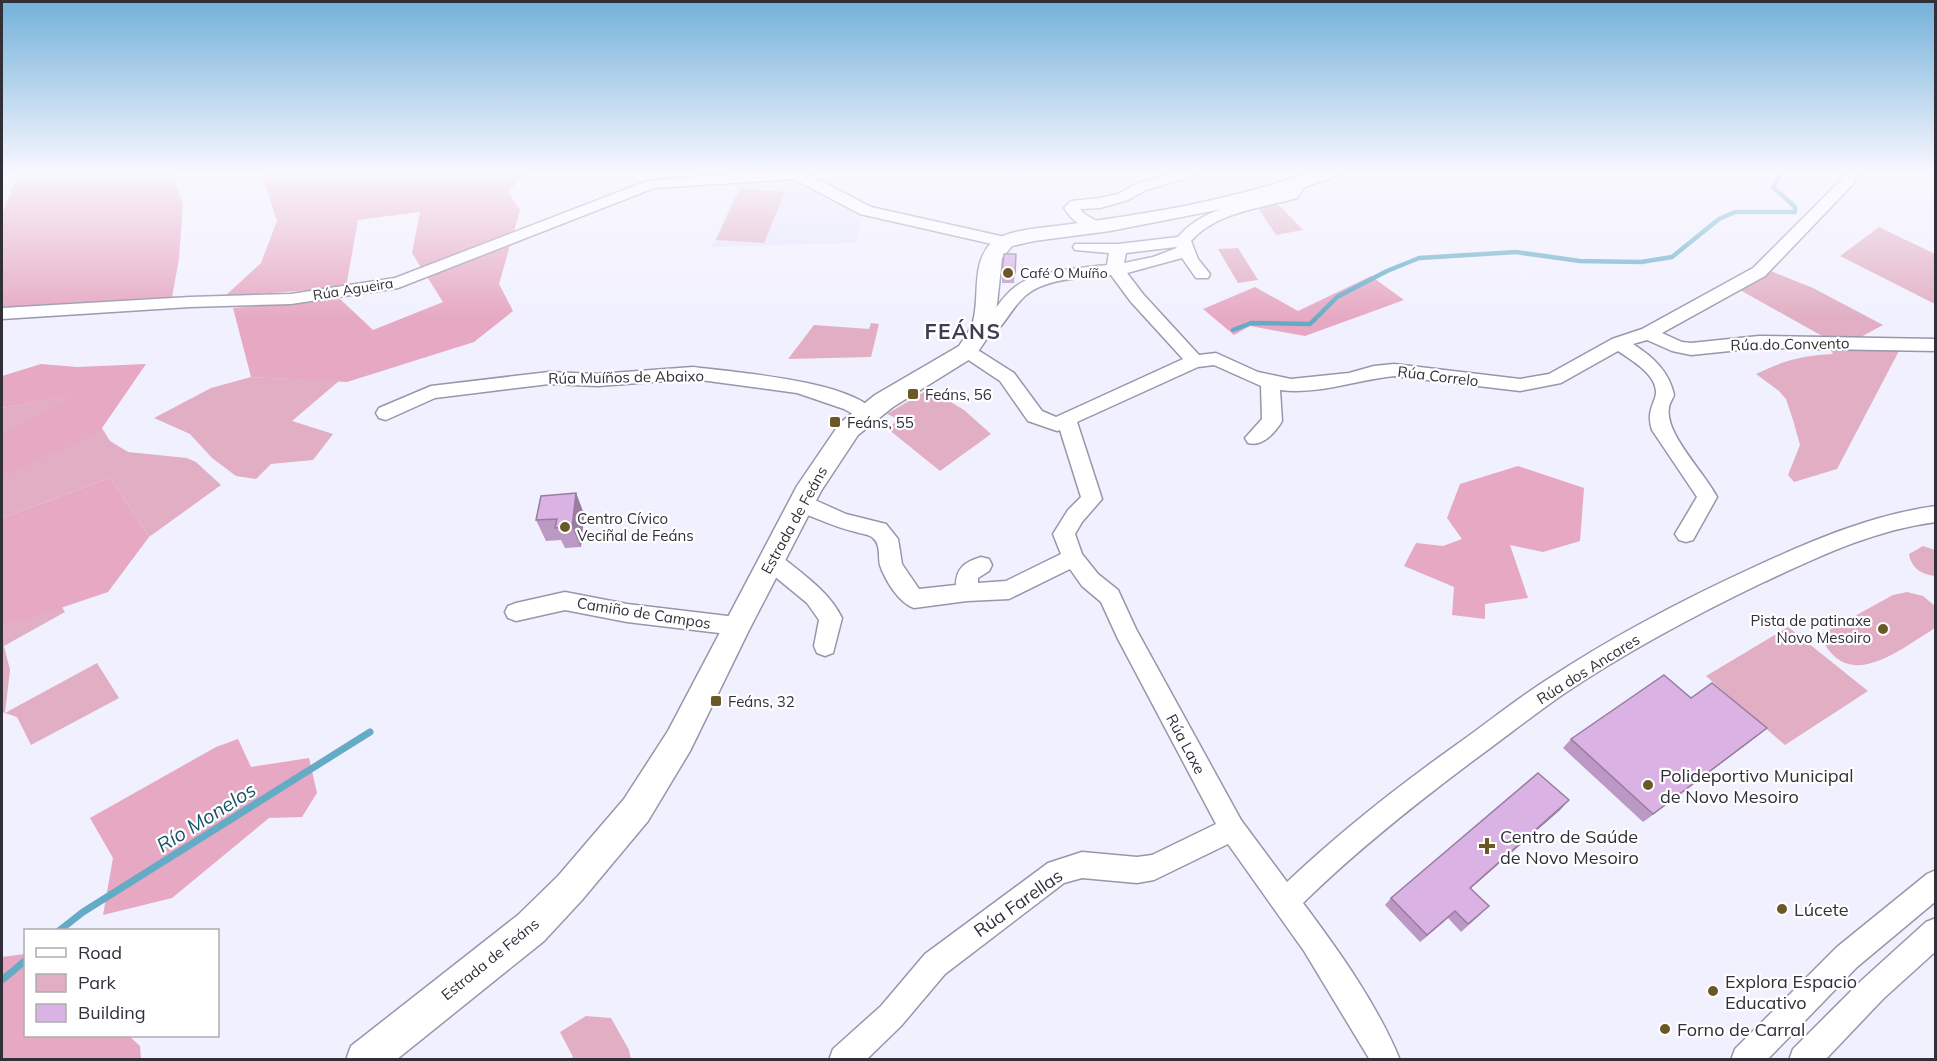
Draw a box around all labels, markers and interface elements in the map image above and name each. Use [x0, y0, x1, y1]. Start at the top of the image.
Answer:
place label: Café O Muíño [1020, 264, 1108, 282]
marker: Café O Muíño [1001, 266, 1015, 280]
street label: Rúa Agueira [312, 274, 394, 304]
district label: FEÁNS [925, 318, 1001, 344]
street label: Rúa do Convento [1730, 333, 1850, 355]
street label: Rúa Correlo [1396, 362, 1480, 390]
street label: Rúa Muíños de Abaixo [548, 366, 704, 388]
place label: Feáns, 56 [925, 385, 992, 404]
marker: Feáns, 56 [906, 387, 920, 401]
place label: Feáns, 55 [847, 413, 914, 432]
marker: Feáns, 55 [828, 415, 842, 429]
street label: Estrada de Feáns [757, 463, 831, 577]
place label: Centro Cívico Veciñal de Feáns [577, 509, 694, 545]
marker: Centro Cívico Veciñal de Feáns [558, 520, 572, 534]
street label: Camiño de Campos [576, 593, 712, 633]
place label: Pista de patinaxe Novo Mesoiro [1750, 611, 1871, 647]
marker: Pista de patinaxe Novo Mesoiro [1876, 622, 1890, 636]
street label: Rúa dos Ancares [1533, 630, 1643, 708]
place label: Feáns, 32 [728, 692, 795, 711]
marker: Feáns, 32 [709, 694, 723, 708]
street label: Rúa Laxe [1162, 711, 1210, 777]
place label: Polideportivo Municipal de Novo Mesoiro [1660, 764, 1854, 808]
water label: Río Monelos [152, 777, 260, 857]
marker: Polideportivo Municipal de Novo Mesoiro [1641, 778, 1655, 792]
place label: Centro de Saúde de Novo Mesoiro [1500, 825, 1639, 869]
marker: Centro de Saúde de Novo Mesoiro [1478, 837, 1496, 855]
street label: Rúa Farellas [969, 864, 1067, 942]
place label: Lúcete [1794, 898, 1849, 921]
marker: Lúcete [1775, 902, 1789, 916]
street label: Estrada de Feáns [437, 914, 543, 1004]
legend [24, 929, 219, 1037]
text: Road [78, 941, 122, 964]
place label: Explora Espacio Educativo [1725, 970, 1857, 1014]
text: Park [78, 971, 117, 994]
marker: Explora Espacio Educativo [1706, 984, 1720, 998]
text: Building [78, 1001, 146, 1024]
place label: Forno de Carral [1677, 1018, 1805, 1041]
marker: Forno de Carral [1658, 1022, 1672, 1036]

